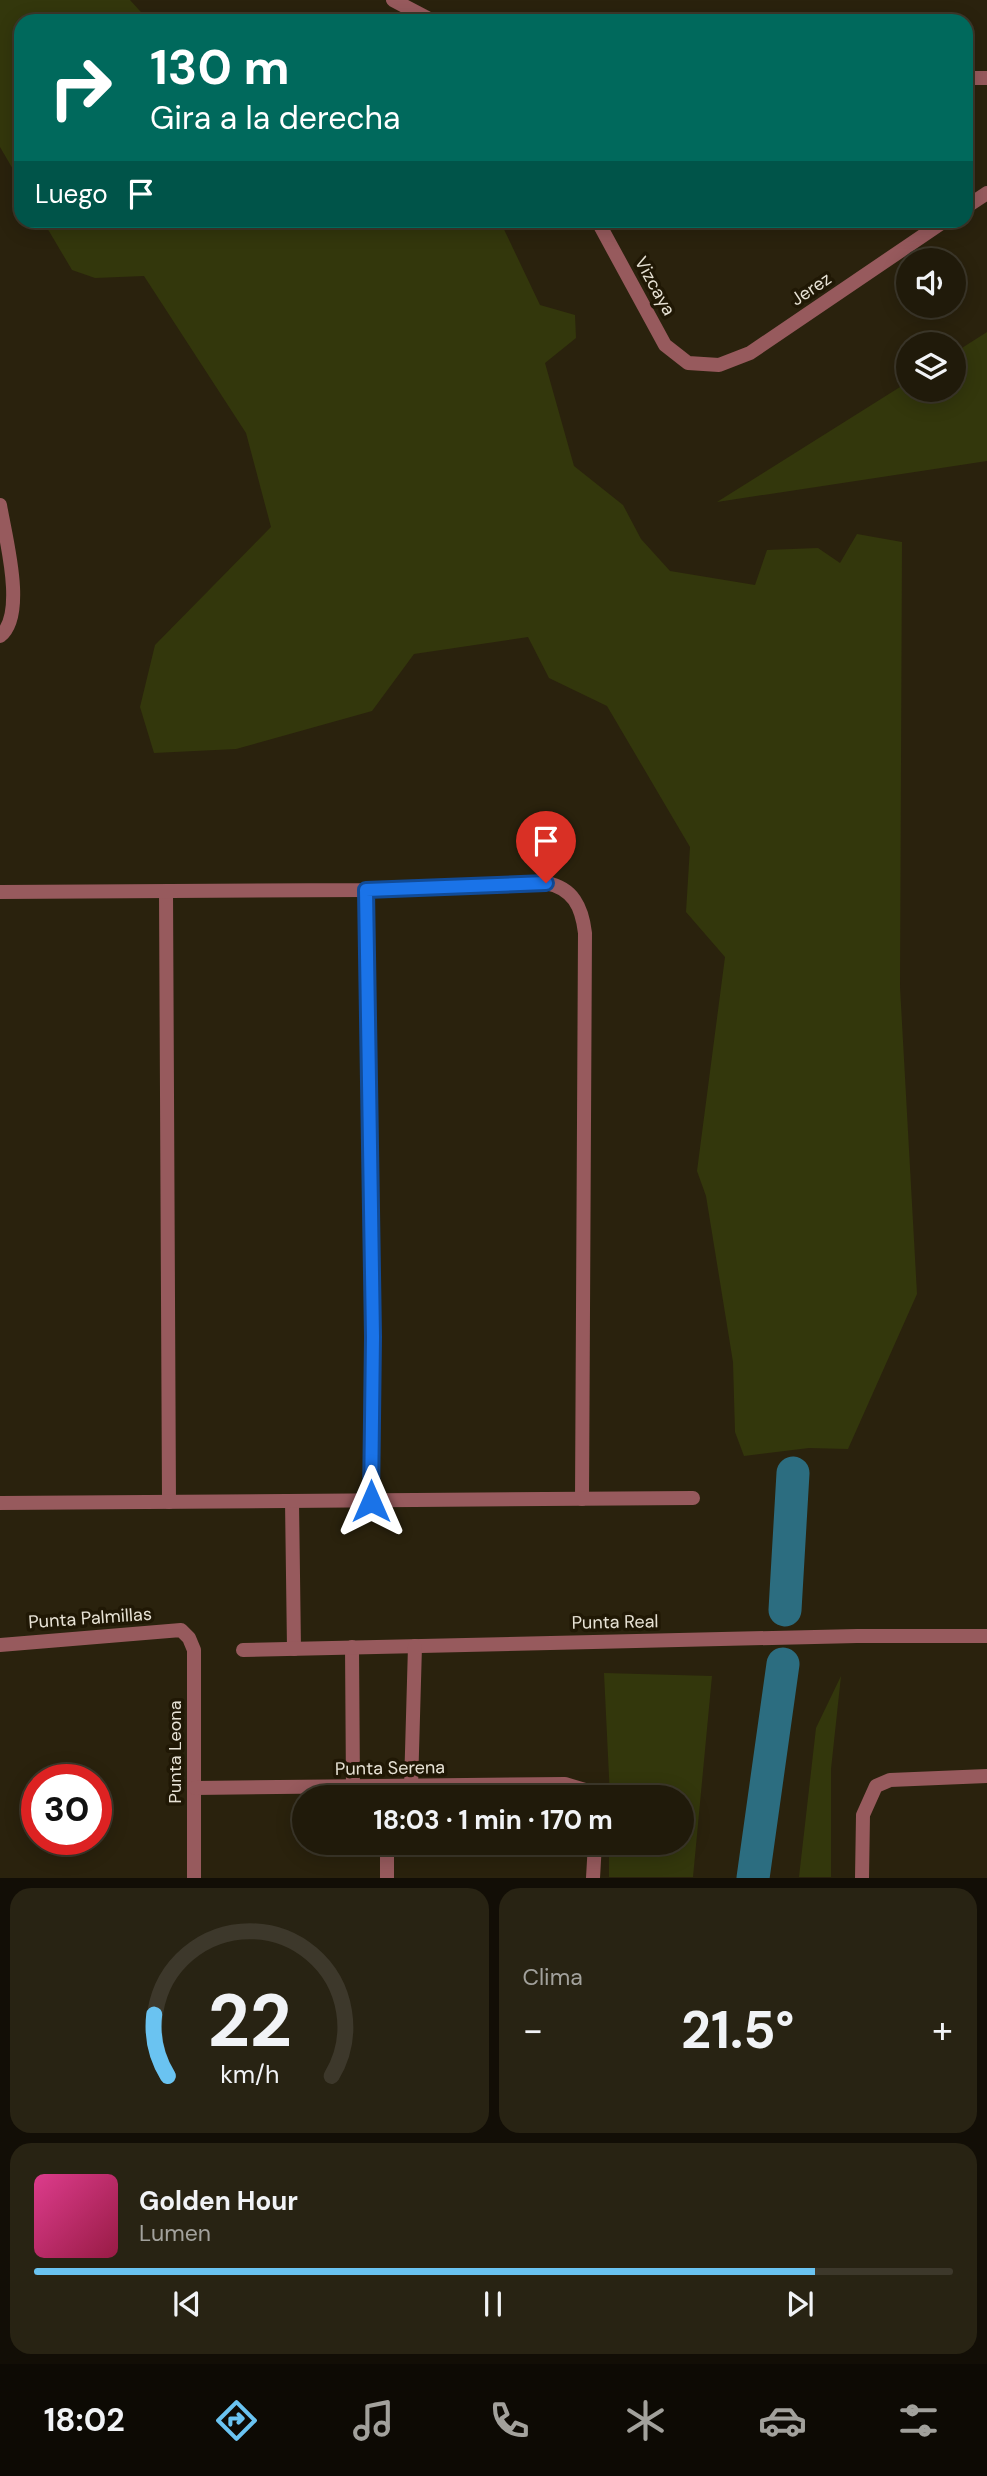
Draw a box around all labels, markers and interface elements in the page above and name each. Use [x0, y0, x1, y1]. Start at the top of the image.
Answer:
text: 130 m [150, 35, 290, 99]
icon: right [35, 42, 126, 133]
text: Gira a la derecha [150, 97, 400, 139]
icon: arrive [122, 175, 160, 213]
text: Luego [35, 177, 108, 211]
map controls [896, 248, 966, 402]
button: sound [896, 248, 966, 318]
street label: Vizcaya [629, 252, 681, 320]
street label: Jerez [786, 267, 836, 311]
button: layers [896, 332, 966, 402]
pin [516, 811, 576, 883]
icon: arrive [527, 822, 565, 860]
position arrow [334, 1464, 408, 1538]
street label: Punta Palmillas [27, 1602, 153, 1634]
street label: Punta Real [571, 1609, 659, 1635]
street label: Punta Leona [163, 1701, 187, 1803]
street label: Punta Serena [335, 1755, 445, 1781]
speed limit sign: 30 [21, 1764, 112, 1855]
text: 18:03 · 1 min · 170 m [373, 1803, 613, 1837]
text: Clima [523, 1962, 583, 1992]
text: 22 [207, 1975, 291, 2070]
text: 21.5° [681, 1996, 794, 2064]
text: − [523, 2005, 543, 2055]
text: + [932, 2005, 953, 2055]
text: km/h [220, 2058, 279, 2091]
text: Golden Hour [139, 2184, 298, 2218]
text: Lumen [139, 2218, 211, 2248]
icon: previous [168, 2285, 206, 2323]
icon: pause [474, 2285, 512, 2323]
icon: next [781, 2285, 819, 2323]
icon: directions [212, 2396, 261, 2445]
icon: music [349, 2396, 398, 2445]
icon: phone [485, 2396, 534, 2445]
icon: climate [621, 2396, 670, 2445]
icon: car [758, 2396, 807, 2445]
icon: filters [894, 2396, 943, 2445]
text: 18:02 [44, 2399, 125, 2441]

